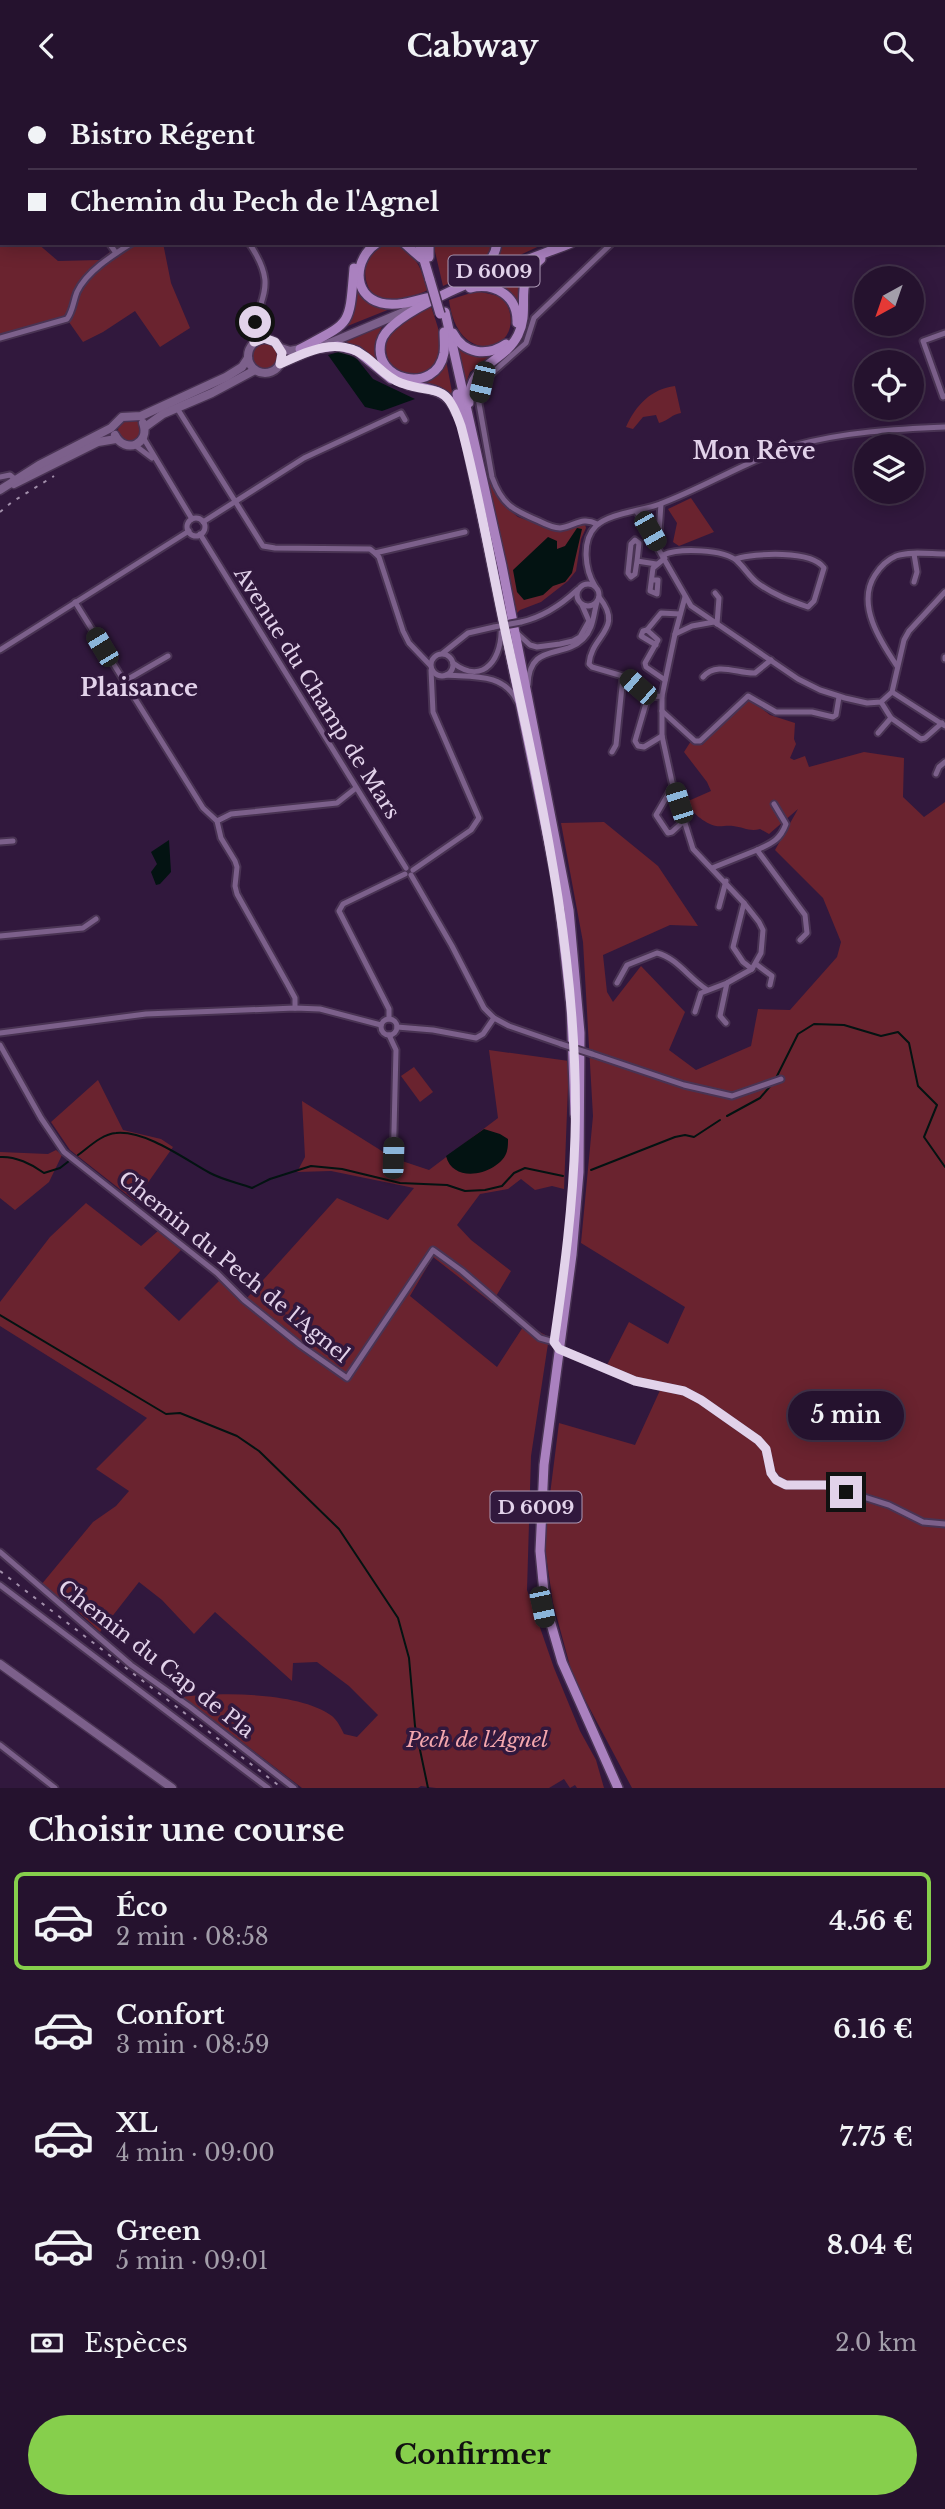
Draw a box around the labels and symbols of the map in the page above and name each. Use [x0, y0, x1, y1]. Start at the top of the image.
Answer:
road number: D 6009 [448, 255, 540, 287]
north arrow [854, 266, 924, 336]
route start [239, 306, 271, 338]
car [468, 359, 497, 405]
district label: Mon Rêve [693, 437, 815, 465]
car [631, 508, 670, 554]
street label: Avenue du Champ de Mars [228, 561, 405, 824]
car [83, 624, 122, 670]
car [616, 665, 661, 709]
district label: Plaisance [80, 673, 198, 702]
car [663, 780, 696, 826]
car [382, 1137, 405, 1179]
street label: Chemin du Pech de l'Agnel [113, 1166, 355, 1368]
callout: 5 min [788, 1391, 904, 1439]
route end [830, 1476, 862, 1508]
road number: D 6009 [490, 1491, 582, 1523]
street label: Chemin du Cap de Pla [53, 1574, 260, 1744]
car [528, 1584, 557, 1630]
park label: Pech de l'Agnel [405, 1727, 548, 1753]

